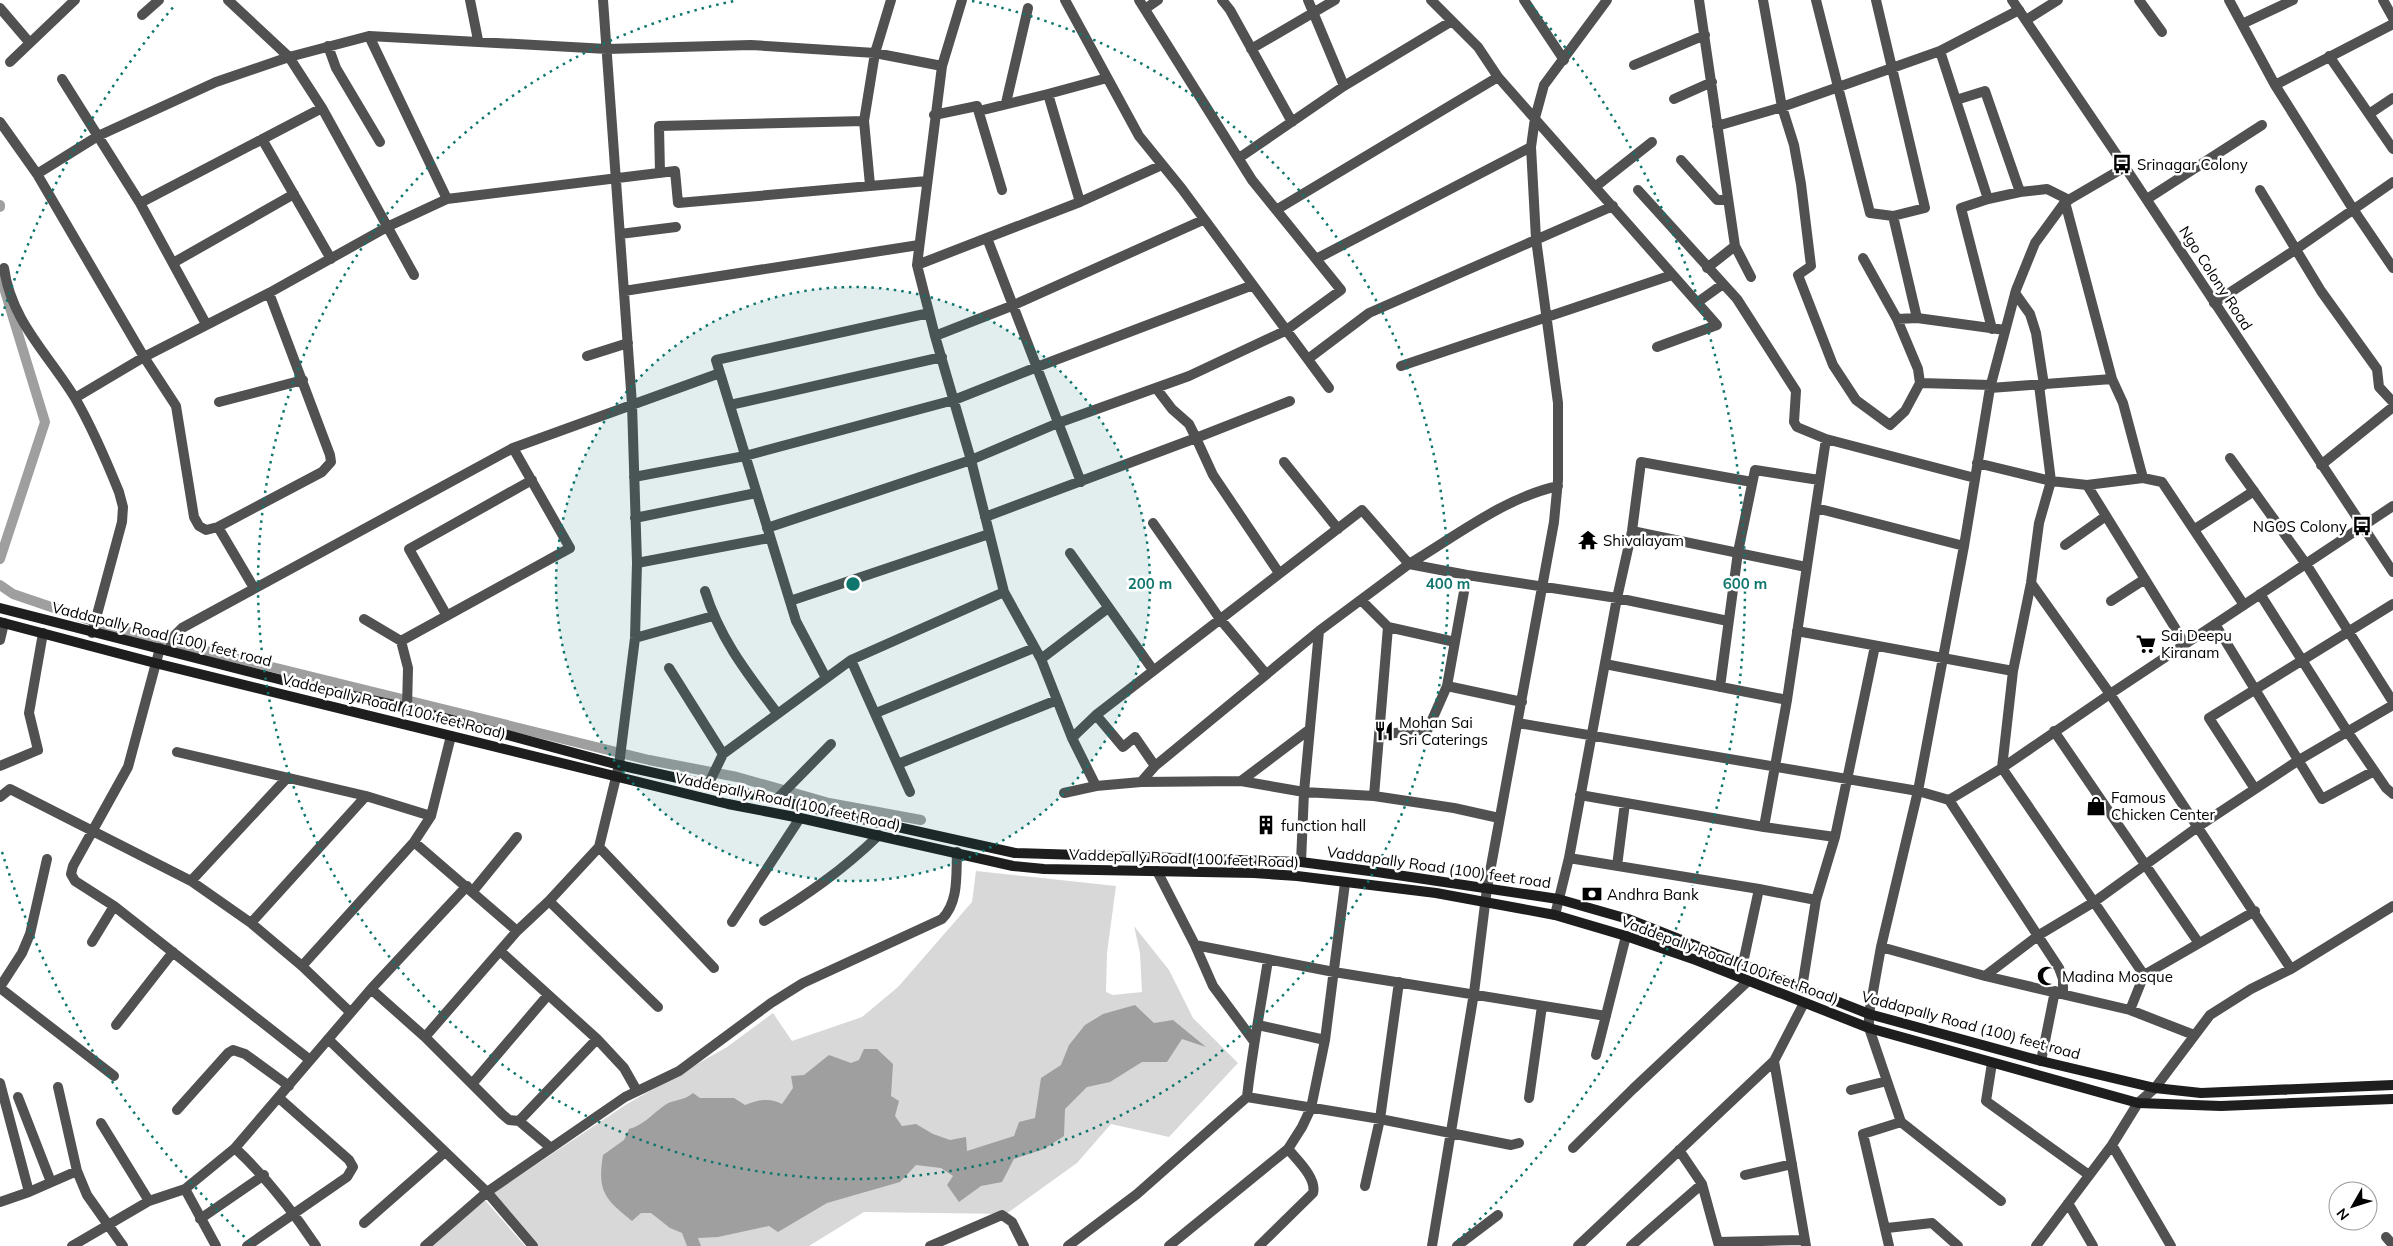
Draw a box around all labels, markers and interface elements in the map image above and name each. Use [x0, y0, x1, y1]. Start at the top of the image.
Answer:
bus stop icon: Srinagar Colony [2111, 153, 2133, 175]
place label: Srinagar Colony [2137, 155, 2248, 174]
street label: Ngo Colony Road [2175, 222, 2257, 334]
bus stop icon: NGOS Colony [2351, 515, 2373, 537]
place label: NGOS Colony [2253, 517, 2347, 536]
temple icon: Shivalayam [1577, 529, 1599, 551]
place label: Shivalayam [1603, 531, 1684, 550]
text: 200 m [1128, 574, 1172, 593]
text: 400 m [1426, 574, 1470, 593]
text: 600 m [1723, 574, 1767, 593]
centre of rings [844, 575, 862, 593]
street label: Vaddapally Road (100) feet road [50, 597, 274, 671]
place label: Sai Deepu Kiranam [2161, 626, 2232, 662]
supermarket icon: Sai Deepu Kiranam [2135, 633, 2157, 655]
street label: Vaddepally Road (100 feet Road) [280, 669, 508, 743]
place label: Mohan Sai Sri Caterings [1399, 713, 1488, 749]
restaurant icon: Mohan Sai Sri Caterings [1373, 720, 1395, 742]
street label: Vaddepally Road (100 feet Road) [674, 768, 902, 834]
place label: Famous Chicken Center [2111, 788, 2215, 824]
shop icon: Famous Chicken Center [2085, 795, 2107, 817]
building icon: function hall [1255, 814, 1277, 836]
place label: function hall [1281, 816, 1366, 835]
street label: Vaddapally Road (100) feet road [1326, 842, 1552, 892]
street label: Vaddepally Road (100 feet Road) [1069, 844, 1299, 872]
bank icon: Andhra Bank [1581, 883, 1603, 905]
place label: Andhra Bank [1607, 885, 1699, 904]
street label: Vaddepally Road (100 feet Road) [1619, 912, 1841, 1008]
mosque icon: Madina Mosque [2036, 965, 2058, 987]
place label: Madina Mosque [2062, 967, 2173, 986]
street label: Vaddapally Road (100) feet road [1859, 987, 2083, 1063]
north arrow [2328, 1181, 2378, 1231]
text: N [2333, 1204, 2353, 1224]

